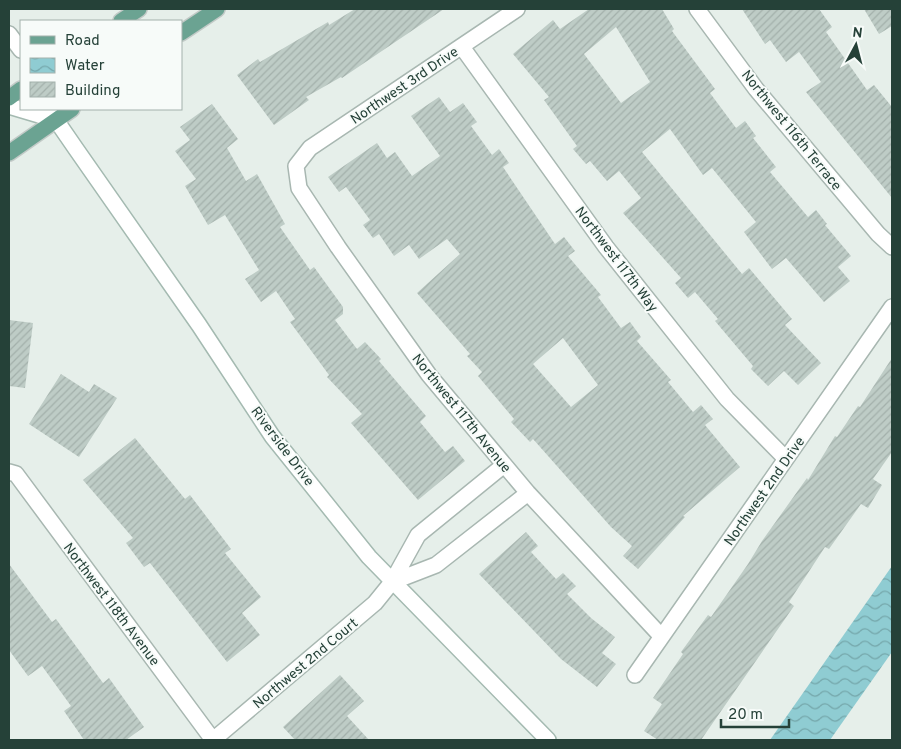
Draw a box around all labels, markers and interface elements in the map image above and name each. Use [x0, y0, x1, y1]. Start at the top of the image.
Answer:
legend [20, 20, 182, 110]
north arrow [831, 20, 881, 70]
text: N [851, 25, 863, 43]
text: Road [65, 32, 100, 51]
street label: Northwest 3rd Drive [348, 44, 462, 129]
text: Water [65, 57, 105, 76]
street label: Northwest 116th Terrace [737, 67, 845, 195]
text: Building [65, 82, 120, 101]
street label: Northwest 117th Way [571, 204, 661, 316]
street label: Northwest 117th Avenue [408, 351, 514, 477]
street label: Riverside Drive [246, 404, 317, 490]
street label: Northwest 2nd Drive [721, 434, 809, 550]
street label: Northwest 118th Avenue [59, 540, 163, 670]
street label: Northwest 2nd Court [250, 615, 362, 713]
scale bar [721, 696, 788, 728]
text: 20 m [728, 706, 763, 725]

